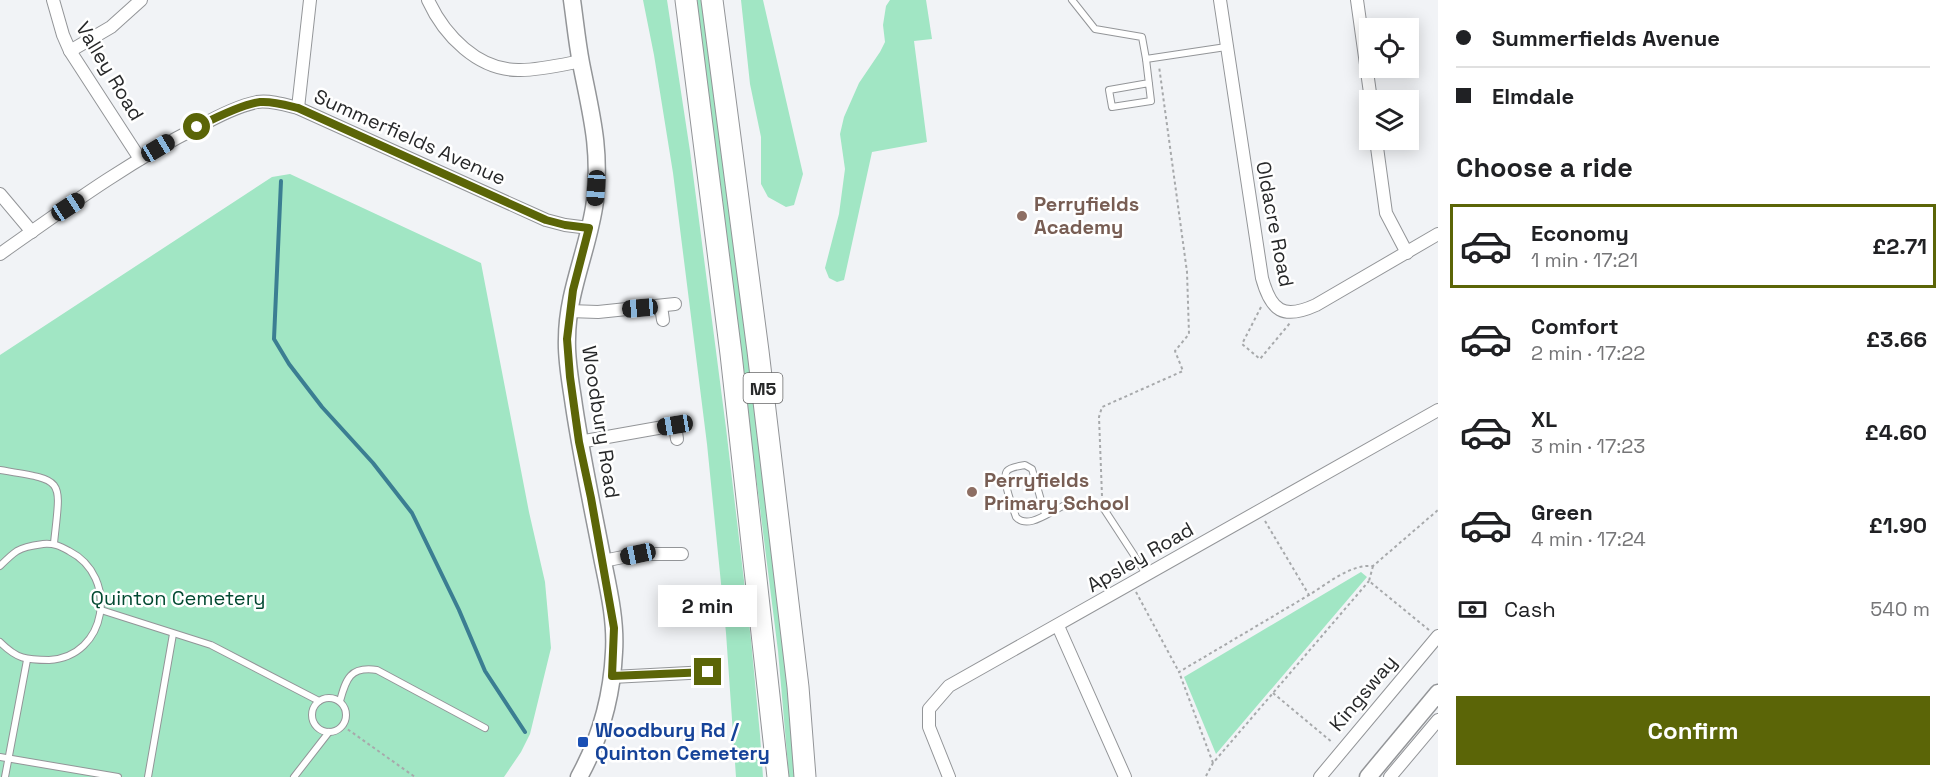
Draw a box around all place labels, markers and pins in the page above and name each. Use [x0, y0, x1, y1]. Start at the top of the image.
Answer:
place label: Perryfields Academy [1034, 191, 1139, 240]
marker: Perryfields Academy [1015, 209, 1029, 223]
place label: Perryfields Primary School [984, 467, 1129, 516]
marker: Perryfields Primary School [965, 485, 979, 499]
place label: Woodbury Rd / Quinton Cemetery [595, 717, 770, 766]
marker: Woodbury Rd / Quinton Cemetery [576, 735, 590, 749]

